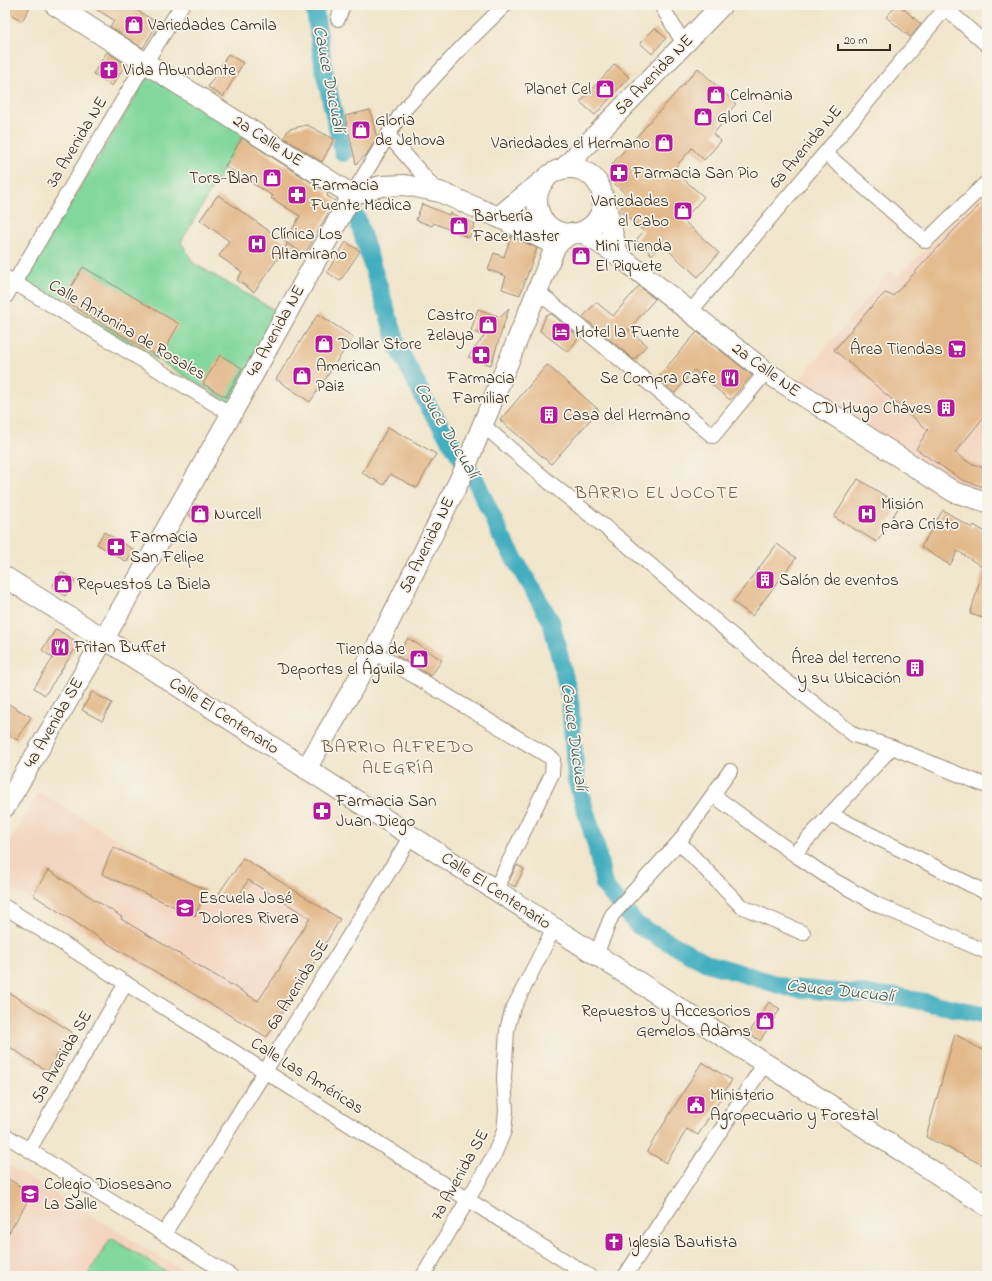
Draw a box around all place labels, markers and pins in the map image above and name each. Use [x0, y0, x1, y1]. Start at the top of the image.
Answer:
place label: Variedades Camila [147, 13, 277, 38]
shop icon: Variedades Camila [123, 14, 145, 36]
place label: Vida Abundante [122, 58, 236, 83]
church icon: Vida Abundante [98, 59, 120, 81]
place label: Planet Cel [524, 77, 591, 102]
shop icon: Planet Cel [594, 78, 616, 100]
place label: Celmania [730, 83, 793, 108]
shop icon: Celmania [705, 84, 727, 106]
place label: Glori Cel [717, 105, 772, 130]
shop icon: Glori Cel [692, 106, 714, 128]
place label: Gloria de Jehova [375, 108, 445, 153]
shop icon: Gloria de Jehova [350, 119, 372, 141]
place label: Variedades el Hermano [490, 131, 650, 156]
shop icon: Variedades el Hermano [653, 132, 675, 154]
place label: Farmacia San Pio [632, 161, 758, 186]
pharmacy icon: Farmacia San Pio [608, 162, 630, 184]
place label: Tors-Blan [189, 166, 258, 191]
shop icon: Tors-Blan [261, 167, 283, 189]
place label: Farmacia Fuente Medica [310, 173, 411, 218]
pharmacy icon: Farmacia Fuente Medica [286, 184, 308, 206]
place label: Variedades el Cabo [590, 189, 669, 234]
shop icon: Variedades el Cabo [672, 200, 694, 222]
place label: Barbería Face Master [472, 204, 560, 249]
shop icon: Barbería Face Master [448, 215, 470, 237]
place label: Clínica Los Altamirano [271, 222, 347, 267]
hospital icon: Clínica Los Altamirano [246, 233, 268, 255]
place label: Mini Tienda El Piquete [595, 234, 672, 279]
shop icon: Mini Tienda El Piquete [570, 245, 592, 267]
place label: Castro Zelaya [426, 303, 474, 349]
shop icon: Castro Zelaya [477, 314, 499, 336]
place label: Hotel la Fuente [575, 320, 680, 345]
hotel icon: Hotel la Fuente [550, 321, 572, 343]
place label: Dollar Store [337, 332, 422, 357]
shop icon: Dollar Store [313, 333, 335, 355]
place label: Área Tiendas [850, 337, 943, 362]
supermarket icon: Área Tiendas [946, 338, 968, 360]
pharmacy icon: Farmacia Familiar [470, 344, 492, 366]
place label: American Paiz [316, 354, 381, 399]
shop icon: American Paiz [291, 365, 313, 387]
place label: Farmacia Familiar [446, 366, 515, 411]
place label: Se Compra Cafe [600, 366, 716, 391]
restaurant icon: Se Compra Cafe [719, 367, 741, 389]
place label: CDI Hugo Cháves [812, 396, 932, 423]
building icon: CDI Hugo Cháves [935, 397, 957, 419]
place label: Casa del Hermano [563, 403, 690, 428]
building icon: Casa del Hermano [538, 404, 560, 426]
place label: Misión para Cristo [881, 492, 959, 537]
place label: Nurcell [214, 502, 261, 527]
shop icon: Nurcell [189, 503, 211, 525]
hospital icon: Misión para Cristo [856, 503, 878, 525]
place label: Farmacia San Felipe [129, 525, 205, 570]
pharmacy icon: Farmacia San Felipe [105, 536, 127, 558]
place label: Salón de eventos [779, 568, 899, 593]
building icon: Salón de eventos [754, 569, 776, 591]
place label: Repuestos La Biela [77, 572, 211, 597]
shop icon: Repuestos La Biela [52, 573, 74, 595]
place label: Fritan Buffet [73, 635, 166, 660]
restaurant icon: Fritan Buffet [49, 636, 71, 658]
place label: Tienda de Deportes el Águila [277, 637, 405, 684]
place label: Área del terreno y su Ubicación [791, 646, 901, 692]
shop icon: Tienda de Deportes el Águila [408, 648, 430, 670]
building icon: Área del terreno y su Ubicación [904, 657, 926, 679]
place label: Farmacia San Juan Diego [335, 789, 436, 836]
pharmacy icon: Farmacia San Juan Diego [311, 800, 333, 822]
place label: Escuela José Dolores Rivera [198, 886, 299, 931]
school or university icon: Escuela José Dolores Rivera [174, 897, 196, 919]
place label: Repuestos y Accesorios Gemelos Adams [581, 999, 751, 1044]
shop icon: Repuestos y Accesorios Gemelos Adams [754, 1010, 776, 1032]
place label: Ministerio Agropecuario y Forestal [710, 1083, 878, 1130]
public building icon: Ministerio Agropecuario y Forestal [685, 1094, 707, 1116]
place label: Colegio Diosesano La Salle [44, 1172, 172, 1217]
school or university icon: Colegio Diosesano La Salle [19, 1183, 41, 1205]
place label: Iglesia Bautista [628, 1230, 737, 1257]
church icon: Iglesia Bautista [603, 1231, 625, 1253]

